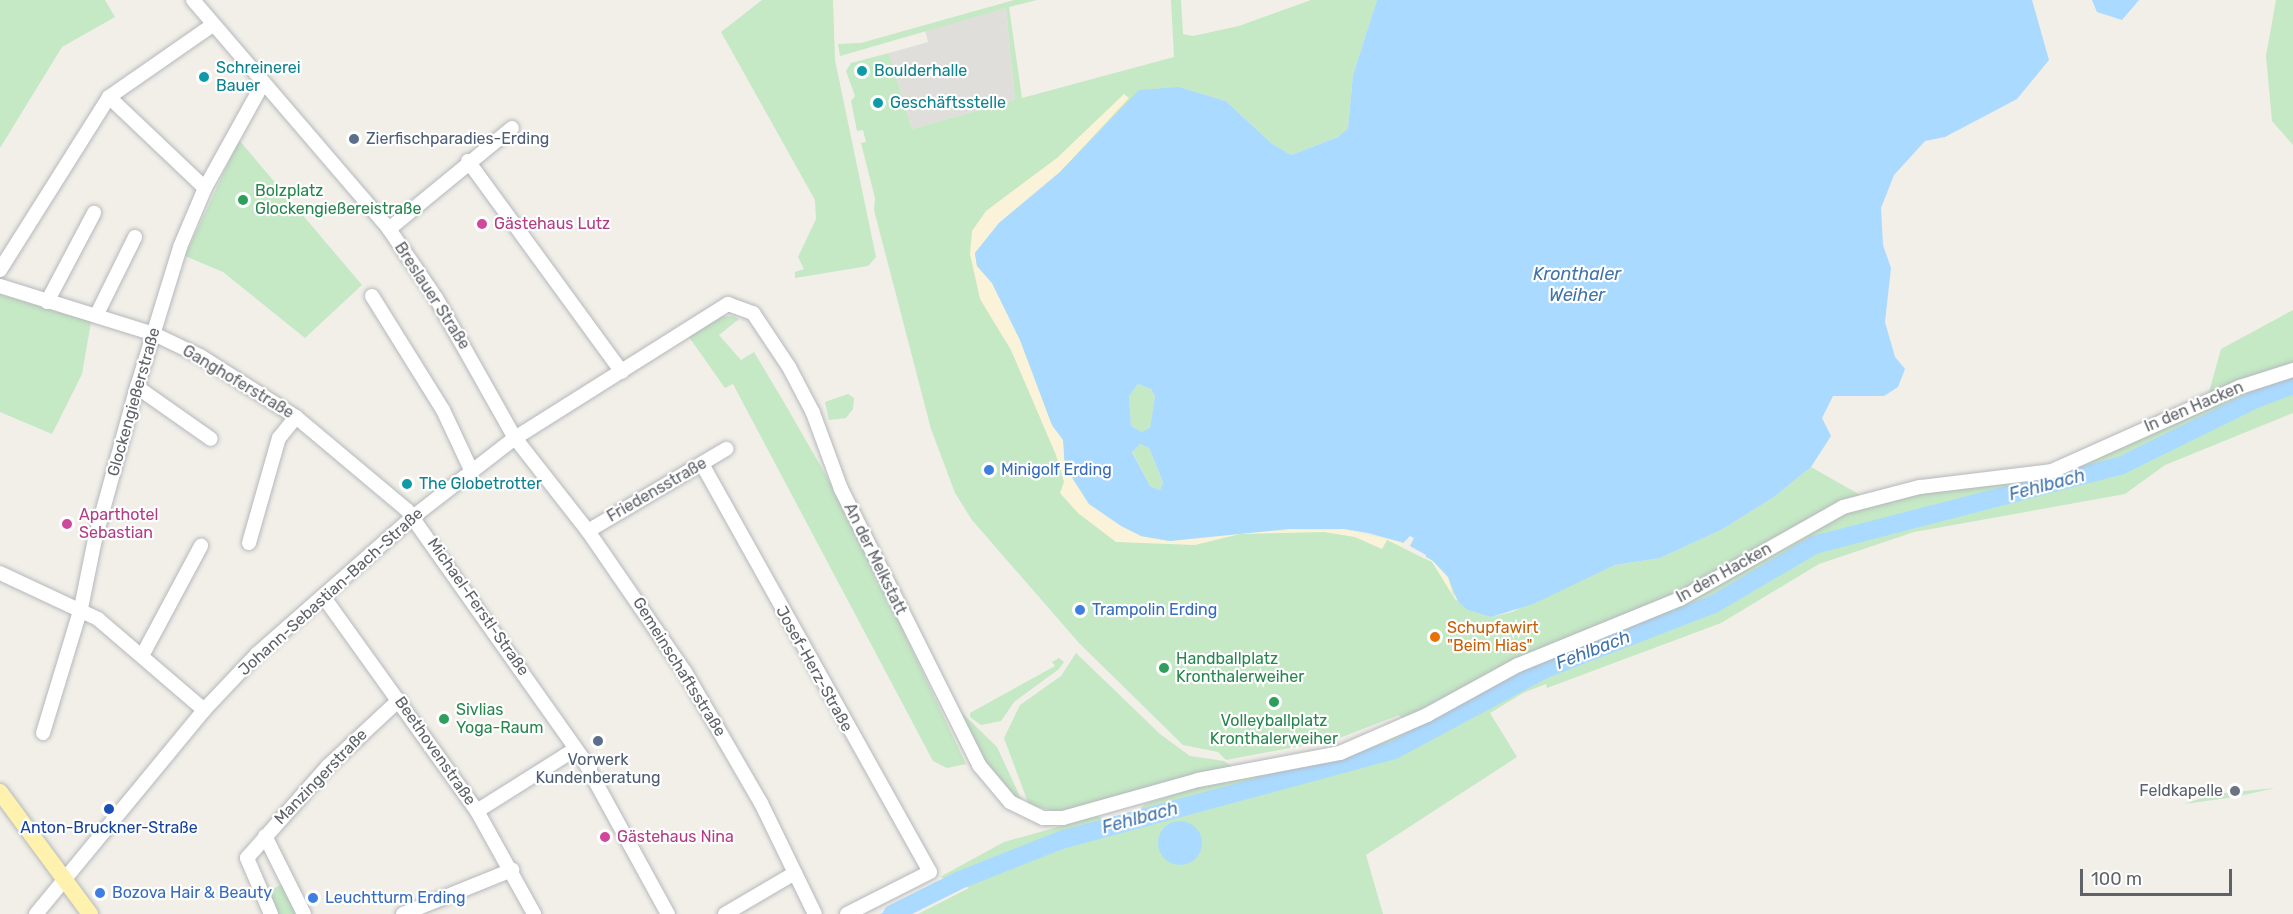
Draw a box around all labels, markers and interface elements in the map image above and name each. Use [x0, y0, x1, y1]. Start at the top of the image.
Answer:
place label: Schreinerei Bauer [216, 58, 301, 96]
place label: Boulderhalle [874, 61, 967, 81]
marker: Boulderhalle [855, 64, 869, 78]
marker: Schreinerei Bauer [197, 70, 211, 84]
place label: Geschäftsstelle [890, 93, 1006, 113]
marker: Geschäftsstelle [871, 96, 885, 110]
place label: Zierfischparadies-Erding [366, 129, 549, 149]
marker: Zierfischparadies-Erding [347, 132, 361, 146]
place label: Bolzplatz Glockengießereistraße [255, 181, 421, 219]
marker: Bolzplatz Glockengießereistraße [236, 193, 250, 207]
place label: Gästehaus Lutz [494, 214, 610, 234]
marker: Gästehaus Lutz [475, 217, 489, 231]
street label: Breslauer Straße [390, 239, 474, 353]
water label: Kronthaler Weiher [1533, 264, 1621, 306]
street label: Glockengießerstraße [104, 325, 164, 479]
street label: Ganghoferstraße [179, 341, 297, 423]
street label: In den Hacken [2142, 378, 2246, 436]
street label: Friedensstraße [604, 454, 710, 526]
place label: Minigolf Erding [1001, 460, 1112, 480]
marker: Minigolf Erding [982, 463, 996, 477]
water label: Fehlbach [2007, 464, 2087, 506]
place label: The Globetrotter [419, 474, 542, 494]
marker: The Globetrotter [400, 477, 414, 491]
street label: An der Melkstatt [840, 500, 910, 618]
street label: Johann-Sebastian-Bach-Straße [235, 504, 427, 680]
place label: Aparthotel Sebastian [79, 505, 158, 543]
marker: Aparthotel Sebastian [60, 517, 74, 531]
street label: Michael-Ferstl-Straße [423, 534, 533, 680]
street label: In den Hacken [1673, 539, 1775, 607]
street label: Gemeinschaftsstraße [628, 594, 730, 740]
place label: Trampolin Erding [1092, 600, 1217, 620]
street label: Josef-Herz-Straße [771, 603, 857, 735]
marker: Trampolin Erding [1073, 603, 1087, 617]
place label: Schupfawirt "Beim Hias" [1447, 618, 1538, 656]
water label: Fehlbach [1553, 626, 1633, 674]
marker: Schupfawirt "Beim Hias" [1428, 630, 1442, 644]
place label: Handballplatz Kronthalerweiher [1176, 649, 1304, 687]
marker: Handballplatz Kronthalerweiher [1157, 661, 1171, 675]
street label: Beethovenstraße [390, 693, 480, 809]
marker: Volleyballplatz Kronthalerweiher [1267, 695, 1281, 709]
place label: Sivlias Yoga-Raum [456, 700, 543, 738]
place label: Volleyballplatz Kronthalerweiher [1210, 711, 1338, 749]
marker: Sivlias Yoga-Raum [437, 712, 451, 726]
street label: Manzingerstraße [271, 725, 371, 829]
marker: Vorwerk Kundenberatung [591, 734, 605, 748]
place label: Vorwerk Kundenberatung [535, 750, 661, 788]
place label: Feldkapelle [2139, 781, 2223, 801]
marker: Feldkapelle [2228, 784, 2242, 798]
water label: Fehlbach [1100, 797, 1180, 839]
marker: Anton-Bruckner-Straße [102, 802, 116, 816]
place label: Anton-Bruckner-Straße [20, 818, 198, 838]
place label: Gästehaus Nina [617, 827, 734, 847]
marker: Gästehaus Nina [598, 830, 612, 844]
scale bar [2083, 857, 2234, 895]
text: 100 m [2091, 868, 2142, 890]
place label: Bozova Hair & Beauty [112, 883, 272, 903]
marker: Bozova Hair & Beauty [93, 886, 107, 900]
place label: Leuchtturm Erding [325, 888, 466, 908]
marker: Leuchtturm Erding [306, 891, 320, 905]

